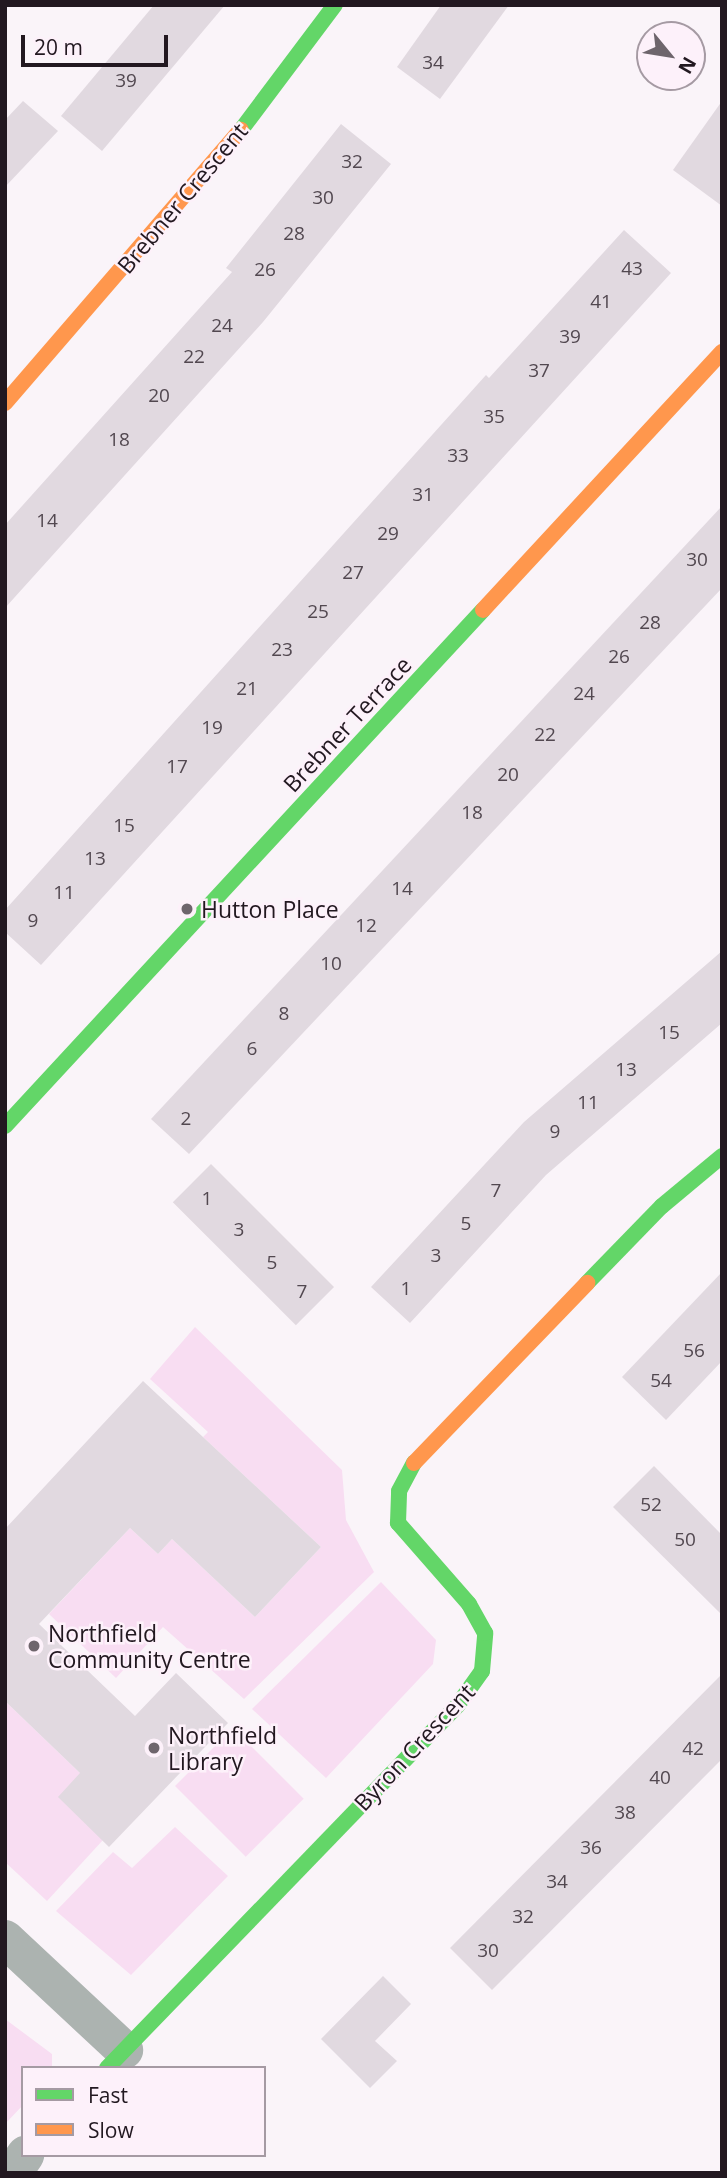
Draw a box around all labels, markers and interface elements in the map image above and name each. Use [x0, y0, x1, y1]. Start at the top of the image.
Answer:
scale bar [24, 21, 172, 65]
north arrow [636, 21, 706, 91]
text: 20 m [34, 33, 83, 61]
house number: 34 [422, 52, 444, 74]
text: N [672, 52, 703, 79]
house number: 39 [115, 70, 137, 92]
street label: Brebner Crescent [111, 117, 253, 279]
house number: 32 [341, 151, 363, 173]
house number: 30 [312, 187, 334, 209]
house number: 28 [283, 223, 305, 245]
house number: 43 [621, 258, 643, 280]
house number: 26 [254, 259, 276, 281]
house number: 41 [590, 291, 612, 313]
house number: 24 [211, 315, 233, 337]
house number: 39 [559, 326, 581, 348]
house number: 22 [183, 346, 205, 368]
house number: 37 [528, 360, 550, 382]
house number: 20 [148, 385, 170, 407]
house number: 35 [483, 406, 505, 428]
house number: 18 [108, 429, 130, 451]
house number: 33 [447, 445, 469, 467]
house number: 31 [412, 484, 434, 506]
house number: 14 [36, 510, 58, 532]
house number: 29 [377, 523, 399, 545]
house number: 30 [686, 549, 708, 571]
house number: 27 [342, 562, 364, 584]
house number: 25 [307, 601, 329, 623]
house number: 28 [639, 612, 661, 634]
house number: 23 [271, 639, 293, 661]
house number: 26 [608, 646, 630, 668]
street label: Brebner Terrace [277, 651, 417, 797]
house number: 21 [236, 678, 258, 700]
house number: 24 [573, 683, 595, 705]
house number: 19 [201, 717, 223, 739]
house number: 22 [534, 724, 556, 746]
house number: 17 [166, 756, 188, 778]
house number: 20 [497, 764, 519, 786]
house number: 18 [461, 802, 483, 824]
house number: 15 [113, 815, 135, 837]
house number: 13 [84, 848, 106, 870]
house number: 14 [391, 878, 413, 900]
house number: 11 [53, 882, 75, 904]
place label: Hutton Place [201, 895, 339, 923]
marker: Hutton Place [179, 901, 195, 917]
house number: 9 [28, 910, 38, 932]
house number: 12 [355, 915, 377, 937]
house number: 10 [320, 953, 342, 975]
house number: 8 [279, 1003, 289, 1025]
house number: 15 [658, 1022, 680, 1044]
house number: 6 [247, 1038, 257, 1060]
house number: 13 [615, 1059, 637, 1081]
house number: 11 [577, 1092, 599, 1114]
house number: 2 [181, 1108, 191, 1130]
house number: 9 [550, 1121, 560, 1143]
house number: 7 [491, 1180, 501, 1202]
house number: 1 [202, 1188, 212, 1210]
house number: 5 [461, 1213, 471, 1235]
house number: 3 [234, 1219, 244, 1241]
house number: 3 [431, 1245, 441, 1267]
house number: 5 [267, 1252, 277, 1274]
house number: 1 [401, 1278, 411, 1300]
house number: 7 [297, 1281, 307, 1303]
house number: 56 [683, 1340, 705, 1362]
house number: 54 [650, 1370, 672, 1392]
house number: 52 [640, 1494, 662, 1516]
house number: 50 [674, 1529, 696, 1551]
place label: Northfield Community Centre [48, 1619, 251, 1673]
marker: Northfield Community Centre [26, 1638, 42, 1654]
street label: Byron Crescent [348, 1678, 480, 1816]
place label: Northfield Library [168, 1721, 277, 1775]
house number: 42 [682, 1738, 704, 1760]
marker: Northfield Library [146, 1740, 162, 1756]
house number: 40 [649, 1767, 671, 1789]
house number: 38 [614, 1802, 636, 1824]
house number: 36 [580, 1837, 602, 1859]
house number: 34 [546, 1871, 568, 1893]
house number: 32 [512, 1906, 534, 1928]
house number: 30 [477, 1940, 499, 1962]
legend [21, 2066, 266, 2157]
text: Fast [88, 2081, 128, 2109]
text: Slow [88, 2116, 134, 2144]

